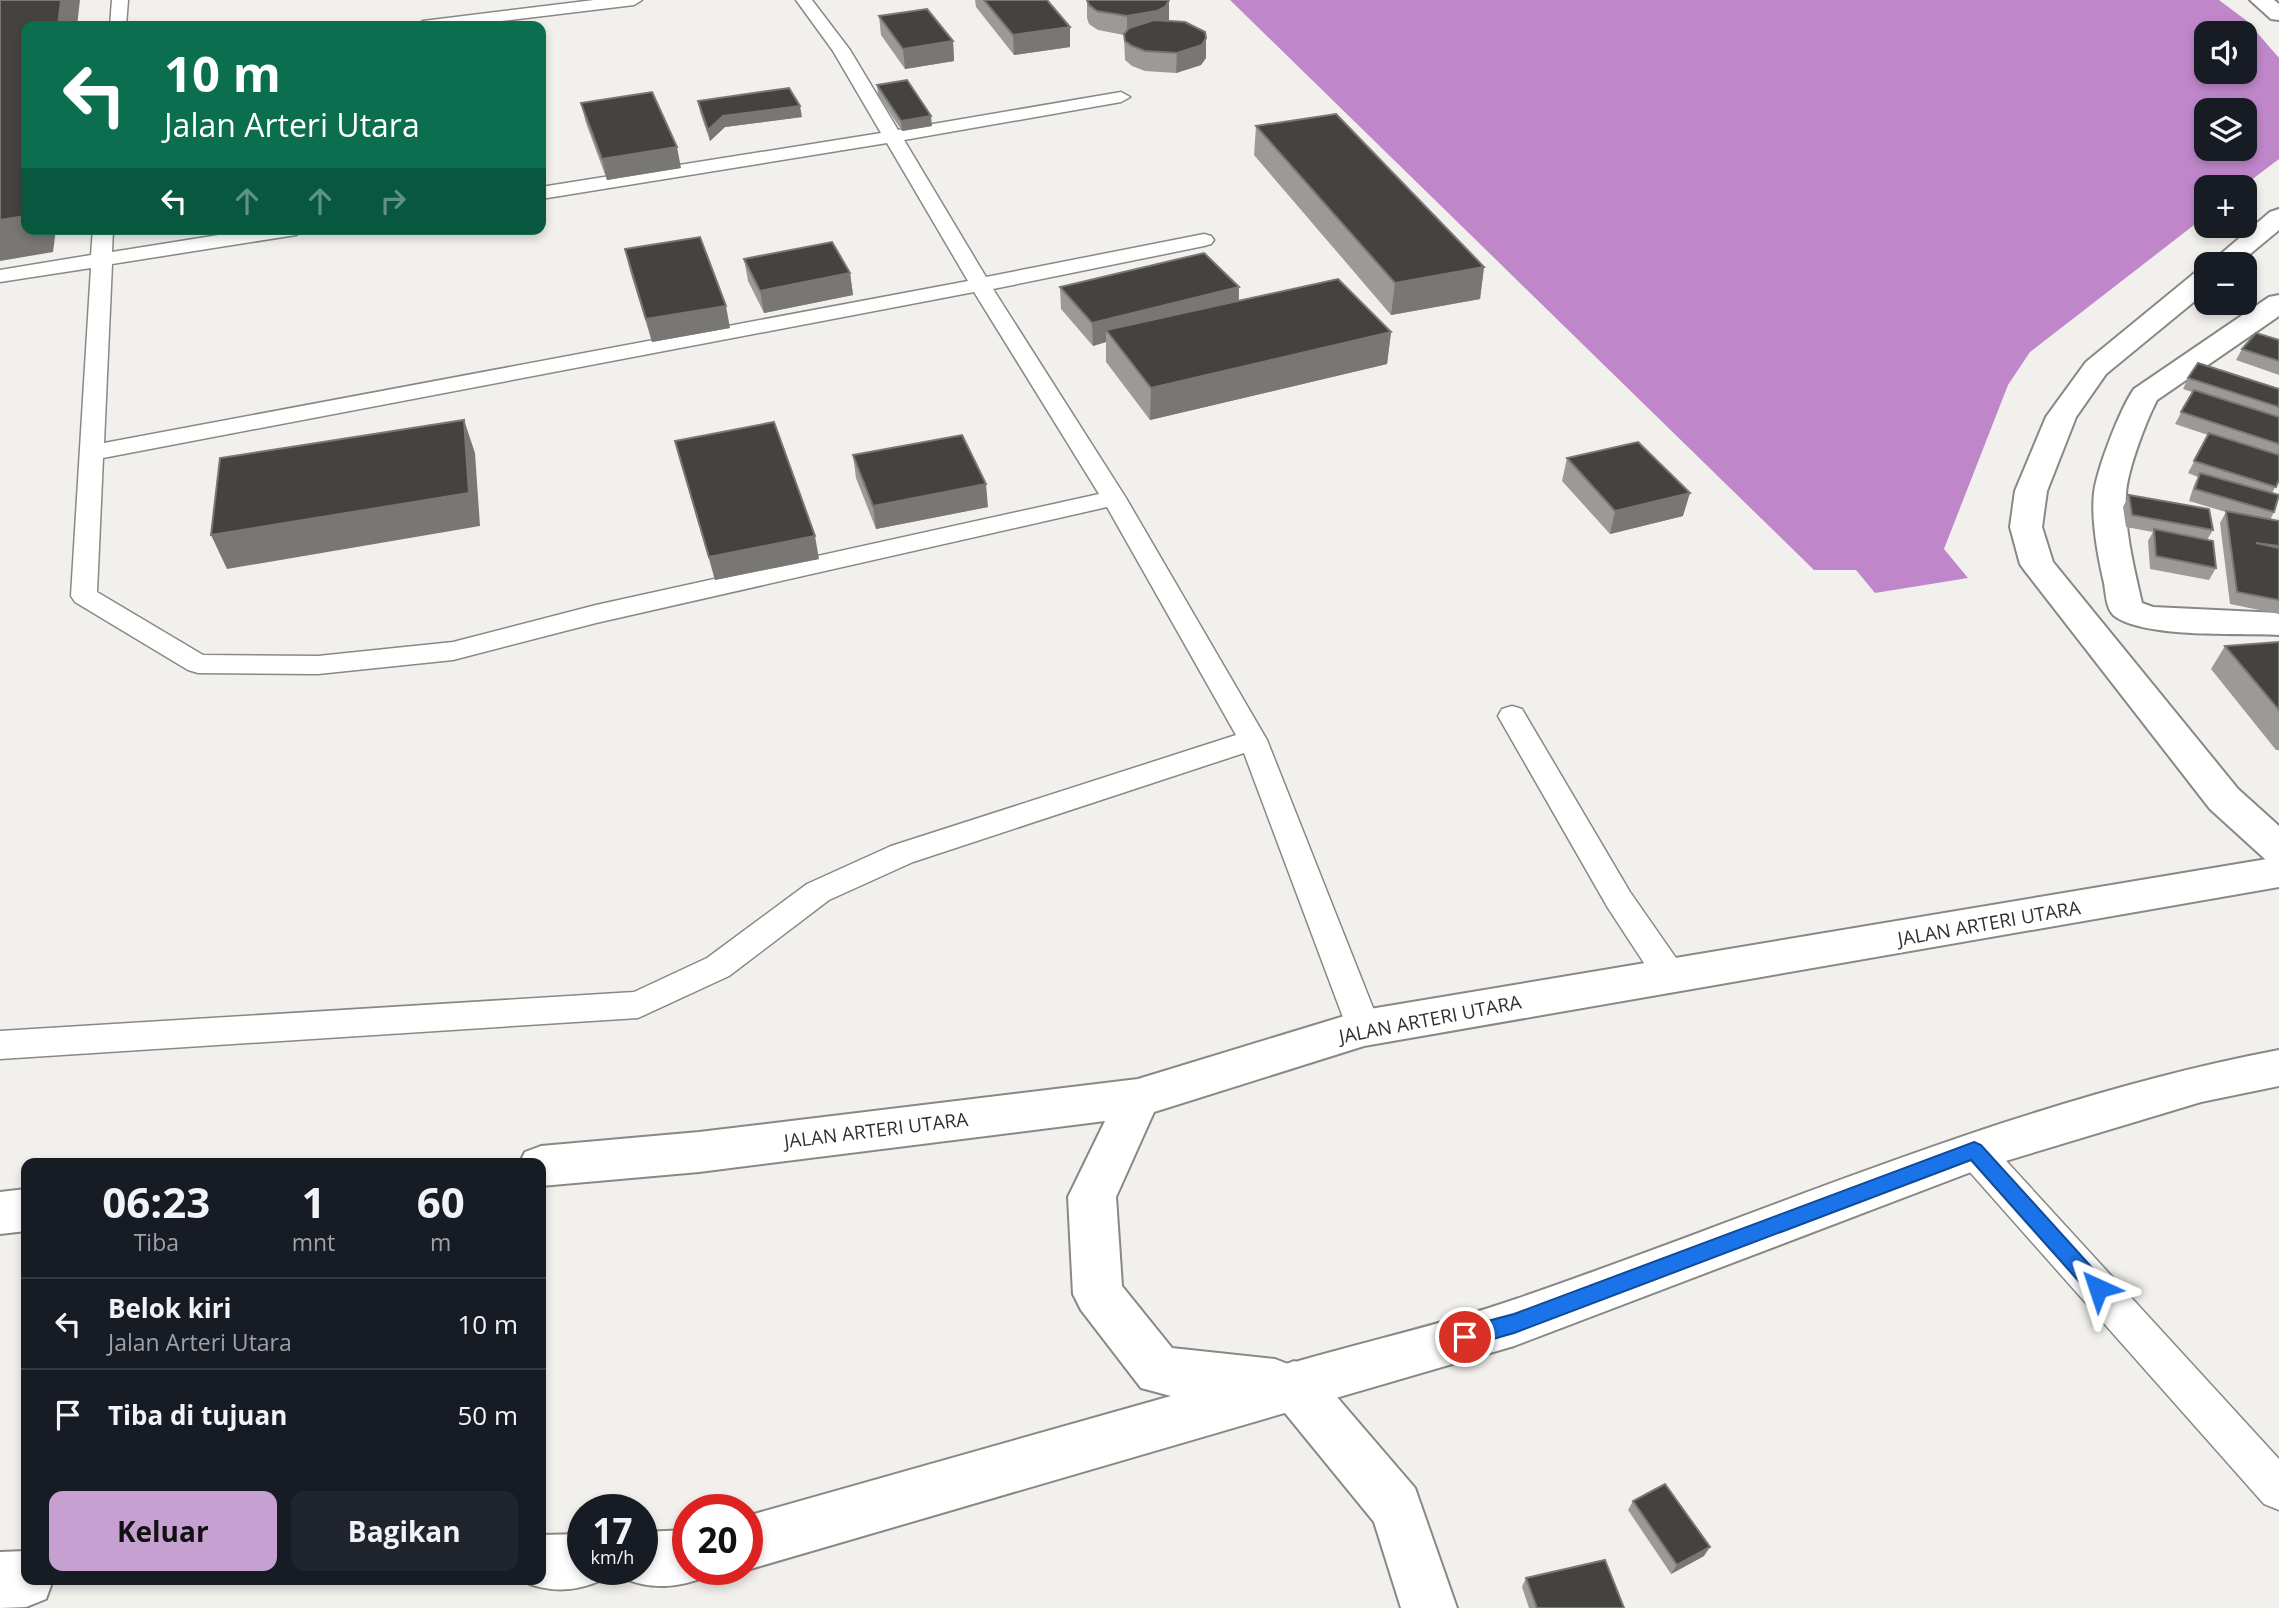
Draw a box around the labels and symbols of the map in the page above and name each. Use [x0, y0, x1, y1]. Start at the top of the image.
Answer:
street label: JALAN ARTERI UTARA [1894, 894, 2082, 952]
street label: JALAN ARTERI UTARA [1335, 989, 1523, 1050]
street label: JALAN ARTERI UTARA [781, 1106, 969, 1154]
position arrow [2061, 1251, 2135, 1325]
pin [1435, 1307, 1495, 1367]
speed limit sign: 20 [672, 1494, 763, 1585]

